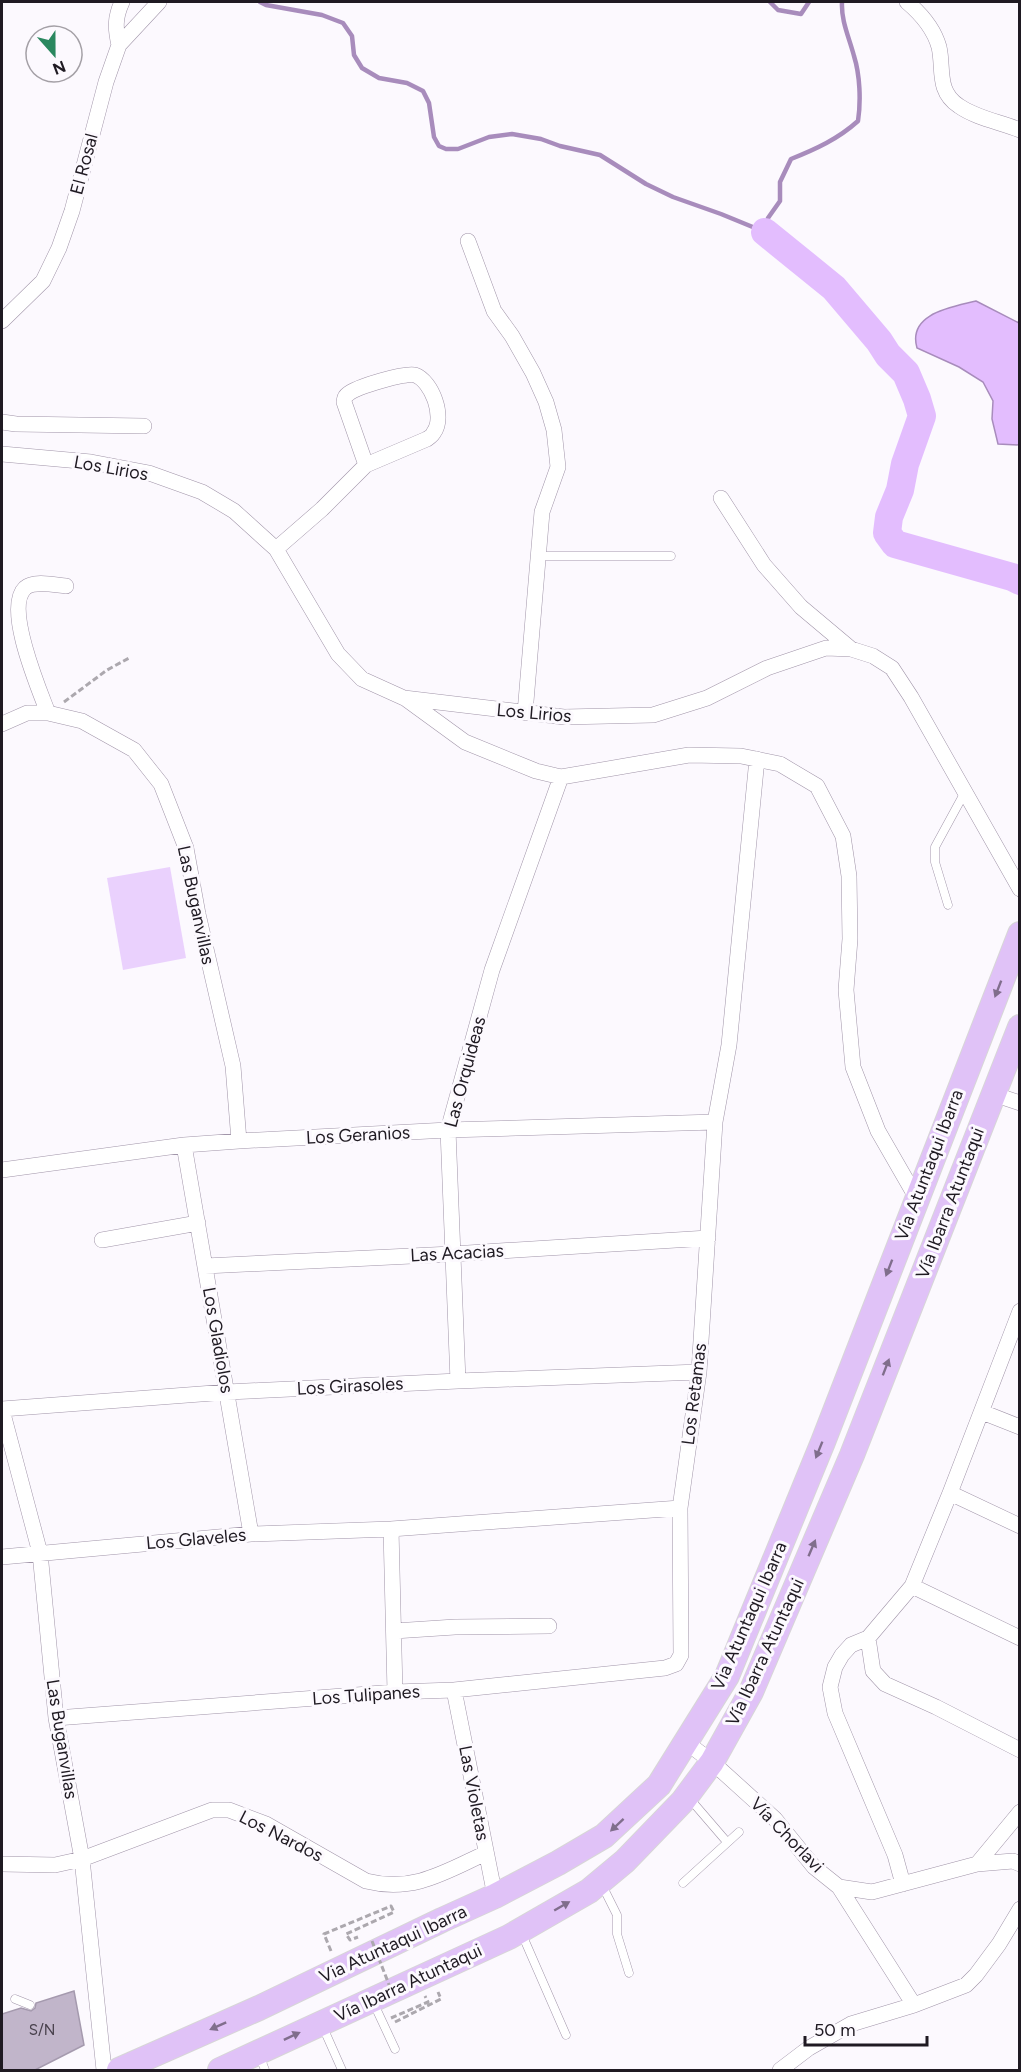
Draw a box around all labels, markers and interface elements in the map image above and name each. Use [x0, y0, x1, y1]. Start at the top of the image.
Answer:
north arrow [24, 24, 84, 84]
text: N [50, 56, 68, 79]
street label: El Rosal [65, 131, 103, 197]
street label: Los Lirios [72, 451, 150, 485]
street label: Los Lirios [496, 699, 572, 727]
street label: Las Buganvillas [173, 843, 219, 967]
one-way arrow [993, 980, 1002, 998]
street label: Las Orquideas [440, 1014, 490, 1130]
street label: Via Atuntaqui Ibarra [890, 1086, 968, 1244]
street label: Los Geranios [305, 1121, 411, 1149]
street label: Vía Ibarra Atuntaqui [911, 1124, 989, 1282]
street label: Las Acacias [410, 1240, 504, 1266]
one-way arrow [884, 1260, 894, 1278]
street label: Los Gladiolos [198, 1285, 238, 1395]
street label: Los Retamas [677, 1342, 711, 1446]
one-way arrow [882, 1358, 891, 1376]
street label: Los Girasoles [296, 1372, 404, 1400]
one-way arrow [814, 1442, 824, 1460]
street label: Los Glaveles [145, 1524, 247, 1554]
street label: Via Atuntaqui Ibarra [706, 1538, 792, 1694]
one-way arrow [807, 1538, 817, 1556]
street label: Vía Ibarra Atuntaqui [721, 1575, 809, 1729]
street label: Las Buganvillas [42, 1677, 82, 1801]
street label: Los Tulipanes [311, 1680, 421, 1710]
street label: Las Violetas [454, 1743, 494, 1843]
street label: Vía Chorlavi [746, 1793, 828, 1877]
street label: Los Nardos [235, 1805, 327, 1867]
one-way arrow [609, 1818, 624, 1832]
street label: Via Atuntaqui Ibarra [316, 1900, 470, 1988]
one-way arrow [554, 1901, 570, 1912]
street label: Vía Ibarra Atuntaqui [331, 1939, 485, 2027]
scale bar [805, 2009, 926, 2047]
text: 50 m [814, 2019, 856, 2041]
house number: S/N [29, 2021, 55, 2039]
one-way arrow [209, 2021, 227, 2031]
one-way arrow [283, 2032, 300, 2041]

